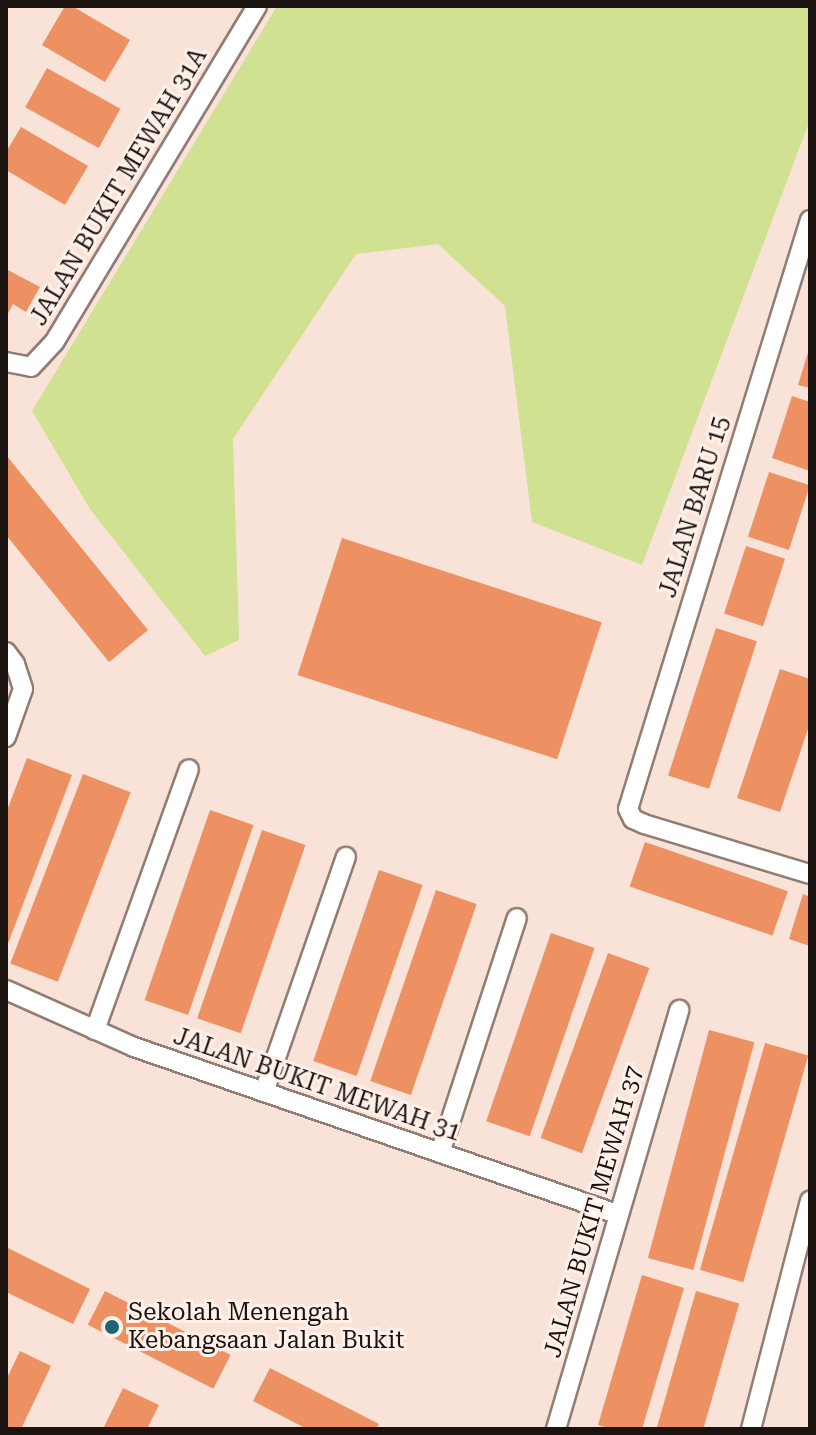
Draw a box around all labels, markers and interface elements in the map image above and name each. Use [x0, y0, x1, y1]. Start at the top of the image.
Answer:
street label: JALAN BUKIT MEWAH 31A [25, 43, 213, 331]
street label: JALAN BARU 15 [654, 413, 736, 601]
street label: JALAN BUKIT MEWAH 31 [170, 1022, 464, 1148]
street label: JALAN BUKIT MEWAH 37 [539, 1063, 649, 1361]
place label: Sekolah Menengah Kebangsaan Jalan Bukit [128, 1299, 404, 1355]
marker: Sekolah Menengah Kebangsaan Jalan Bukit [103, 1318, 121, 1336]

